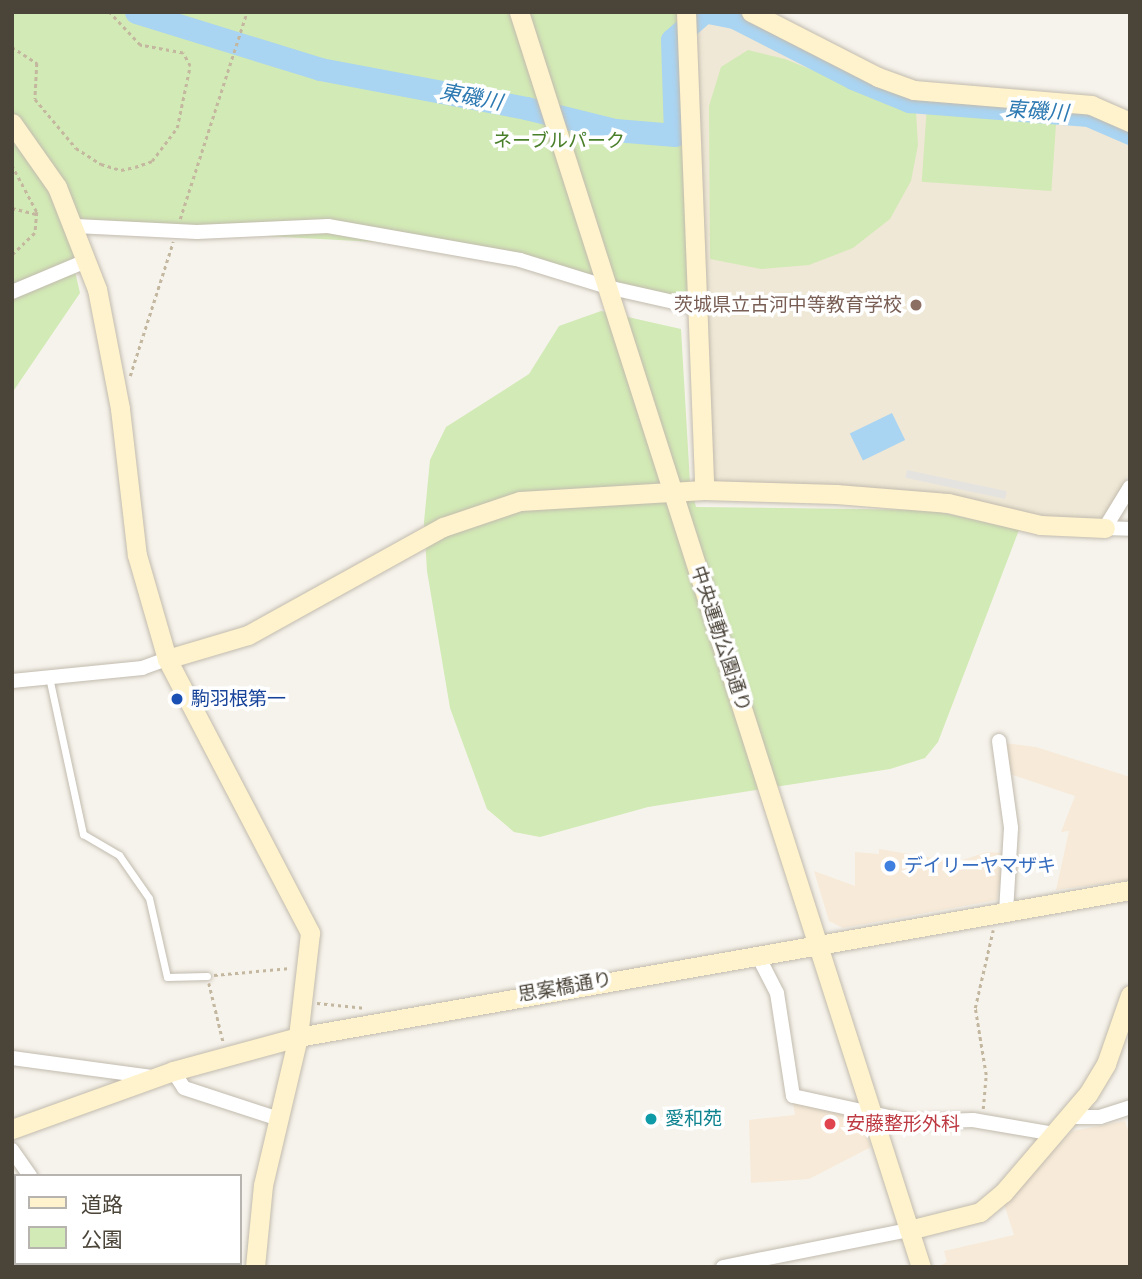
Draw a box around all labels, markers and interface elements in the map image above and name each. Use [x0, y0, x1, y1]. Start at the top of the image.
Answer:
water label: 東磯川 [438, 79, 504, 115]
water label: 東磯川 [1005, 96, 1069, 126]
park label: ネーブルパーク [493, 130, 625, 152]
place label: 茨城県立古河中等教育学校 [674, 294, 902, 316]
marker: 茨城県立古河中等教育学校 [908, 297, 924, 313]
street label: 中央運動公園通り [687, 563, 755, 715]
place label: 駒羽根第一 [191, 688, 286, 710]
marker: 駒羽根第一 [169, 691, 185, 707]
place label: デイリーヤマザキ [904, 855, 1056, 877]
marker: デイリーヤマザキ [882, 858, 898, 874]
street label: 思案橋通り [516, 968, 614, 1006]
place label: 愛和苑 [665, 1108, 722, 1130]
marker: 愛和苑 [643, 1111, 659, 1127]
place label: 安藤整形外科 [846, 1113, 960, 1135]
marker: 安藤整形外科 [820, 1114, 840, 1134]
legend [14, 1174, 242, 1265]
text: 道路 [81, 1192, 123, 1217]
text: 公園 [81, 1227, 123, 1252]

